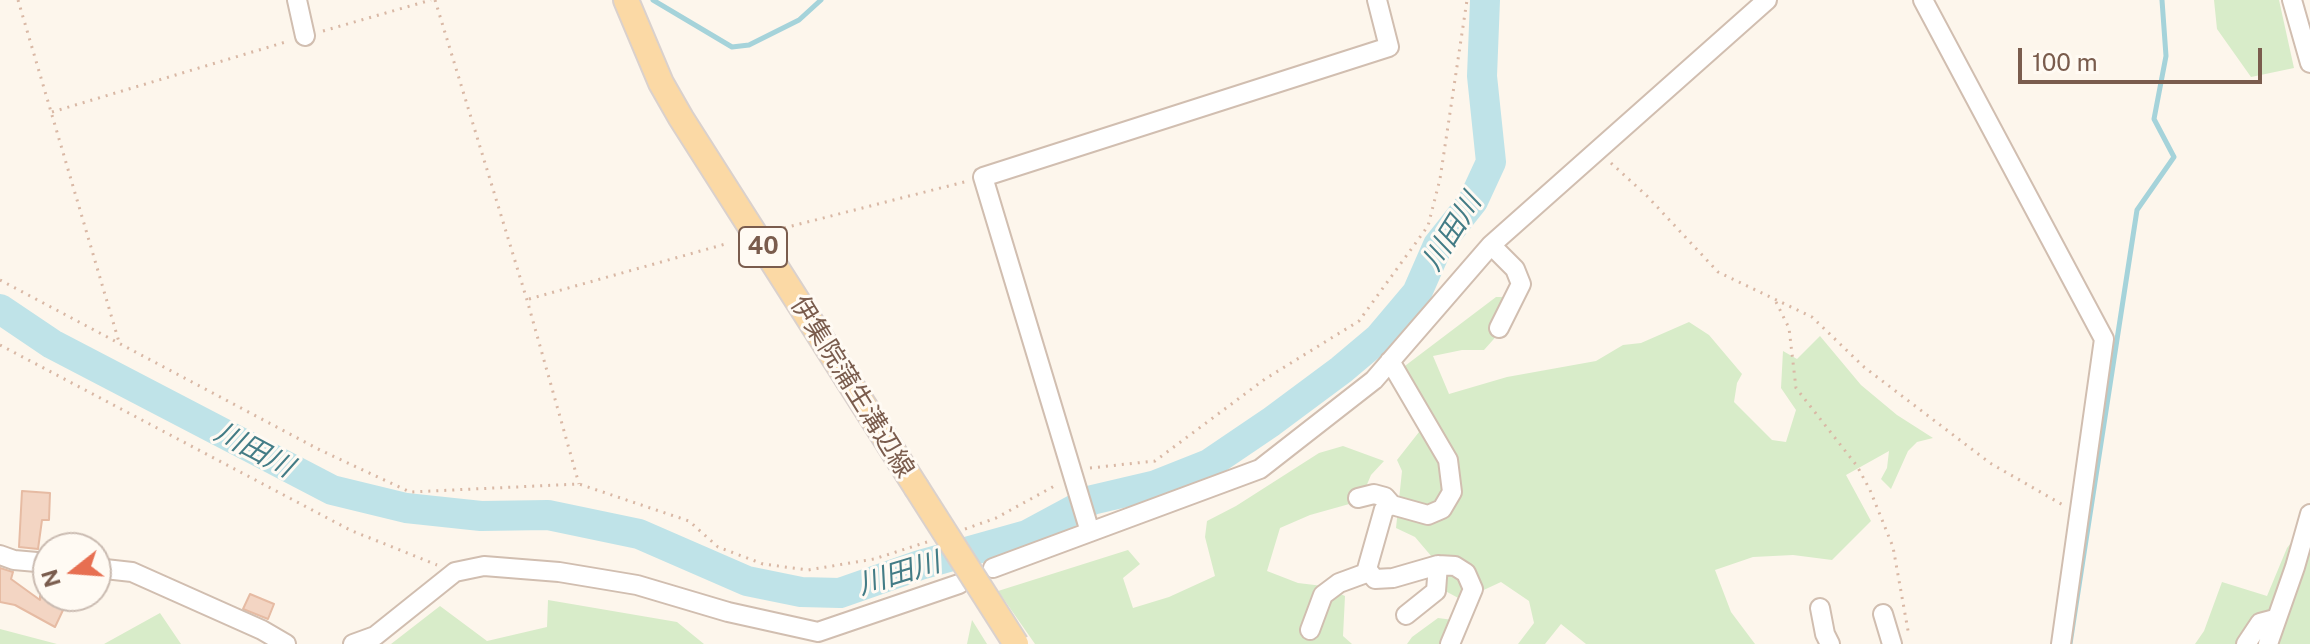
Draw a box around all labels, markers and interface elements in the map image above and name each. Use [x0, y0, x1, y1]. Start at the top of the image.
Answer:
scale bar [2022, 32, 2266, 82]
text: 100 m [2032, 48, 2098, 76]
water label: 川田川 [1415, 187, 1489, 277]
road number: 40 [739, 227, 787, 267]
street label: 伊集院蒲生溝辺線 [784, 291, 920, 483]
water label: 川田川 [209, 415, 299, 485]
north arrow [32, 532, 112, 612]
water label: 川田川 [854, 546, 944, 602]
text: N [36, 566, 66, 590]

